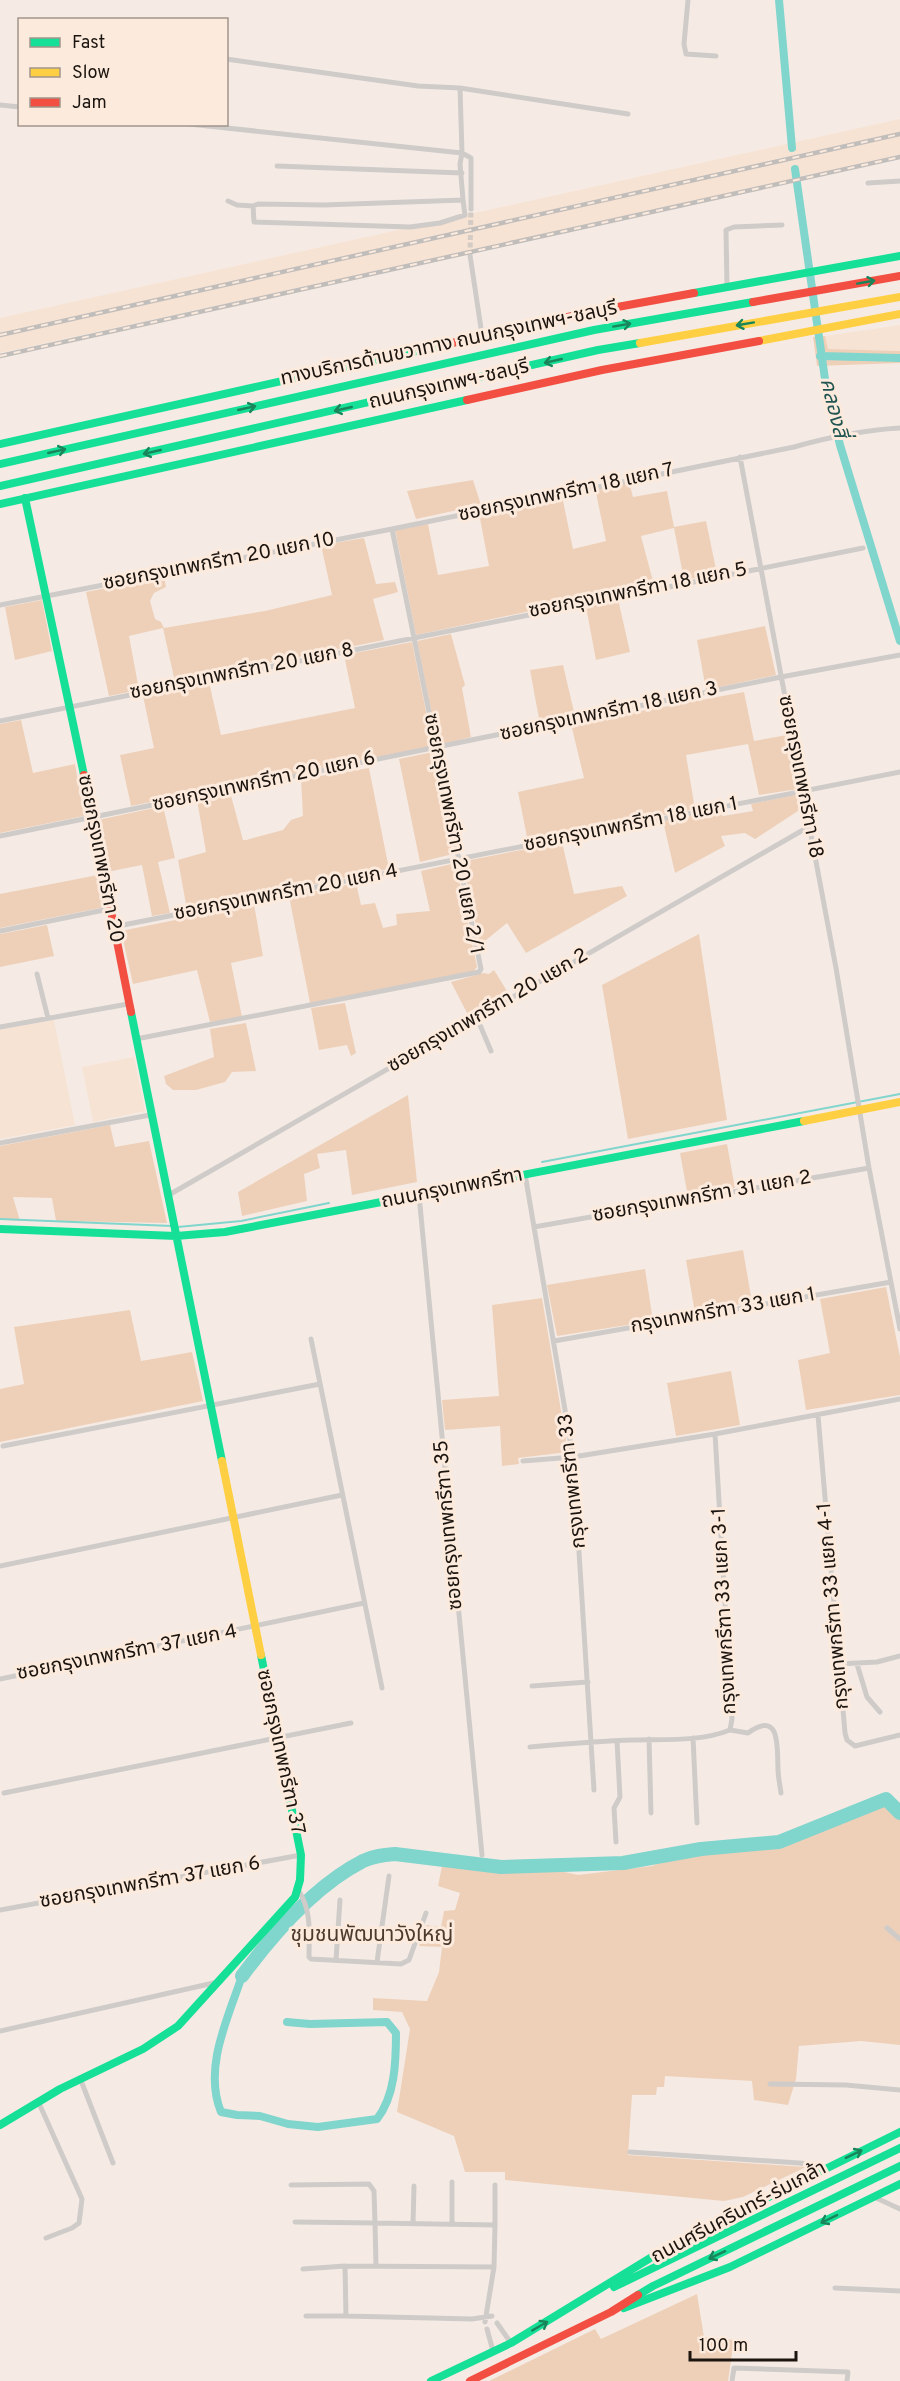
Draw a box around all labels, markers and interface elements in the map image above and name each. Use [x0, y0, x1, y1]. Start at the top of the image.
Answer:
legend [18, 18, 228, 126]
text: Fast [72, 32, 105, 55]
text: Slow [72, 62, 110, 85]
text: Jam [72, 92, 107, 115]
one-way arrow [855, 276, 875, 287]
street label: ทางบริการด้านขวาทาง ถนนกรุงเทพฯ-ชลบุรี [278, 297, 620, 391]
one-way arrow [612, 319, 632, 330]
one-way arrow [735, 319, 755, 330]
street label: ถนนกรุงเทพฯ-ชลบุรี [367, 355, 531, 415]
one-way arrow [544, 355, 563, 367]
water label: คลองสี่ [813, 375, 857, 445]
one-way arrow [237, 401, 256, 413]
one-way arrow [333, 404, 353, 415]
one-way arrow [47, 444, 66, 456]
one-way arrow [143, 447, 163, 458]
street label: ซอยกรุงเทพกรีฑา 18 แยก 7 [456, 457, 676, 529]
street label: ซอยกรุงเทพกรีฑา 20 แยก 10 [101, 527, 337, 597]
street label: ซอยกรุงเทพกรีฑา 18 แยก 5 [526, 557, 750, 625]
street label: ซอยกรุงเทพกรีฑา 20 แยก 8 [128, 638, 356, 706]
street label: ซอยกรุงเทพกรีฑา 18 แยก 3 [498, 676, 720, 748]
street label: ซอยกรุงเทพกรีฑา 18 [771, 693, 829, 861]
street label: ซอยกรุงเทพกรีฑา 20 แยก 2/1 [417, 711, 489, 957]
street label: ซอยกรุงเทพกรีฑา 20 แยก 6 [150, 746, 378, 818]
street label: ซอยกรุงเทพกรีฑา 20 [71, 773, 129, 945]
street label: ซอยกรุงเทพกรีฑา 18 แยก 1 [522, 792, 740, 858]
street label: ซอยกรุงเทพกรีฑา 20 แยก 4 [172, 859, 400, 927]
street label: ซอยกรุงเทพกรีฑา 20 แยก 2 [383, 943, 593, 1079]
street label: ถนนกรุงเทพกรีฑา [379, 1163, 525, 1215]
street label: ซอยกรุงเทพกรีฑา 31 แยก 2 [591, 1165, 813, 1229]
street label: กรุงเทพกรีฑา 33 แยก 1 [629, 1282, 817, 1340]
street label: กรุงเทพกรีฑา 33 [553, 1412, 593, 1550]
street label: ซอยกรุงเทพกรีฑา 35 [429, 1439, 469, 1611]
street label: กรุงเทพกรีฑา 33 แยก 4-1 [812, 1501, 856, 1711]
street label: กรุงเทพกรีฑา 33 แยก 3-1 [707, 1507, 743, 1715]
street label: ซอยกรุงเทพกรีฑา 37 แยก 4 [15, 1619, 239, 1687]
street label: ซอยกรุงเทพกรีฑา 37 [250, 1667, 310, 1837]
street label: ซอยกรุงเทพกรีฑา 37 แยก 6 [38, 1851, 262, 1915]
district label: ชุมชนพัฒนาวังใหญ่ [291, 1922, 453, 1949]
one-way arrow [845, 2148, 863, 2159]
street label: ถนนศรีนครินทร์-ร่มเกล้า [647, 2156, 831, 2270]
one-way arrow [820, 2213, 838, 2225]
one-way arrow [709, 2249, 727, 2261]
one-way arrow [531, 2320, 548, 2332]
scale bar [690, 2324, 796, 2362]
text: 100 m [699, 2335, 748, 2358]

